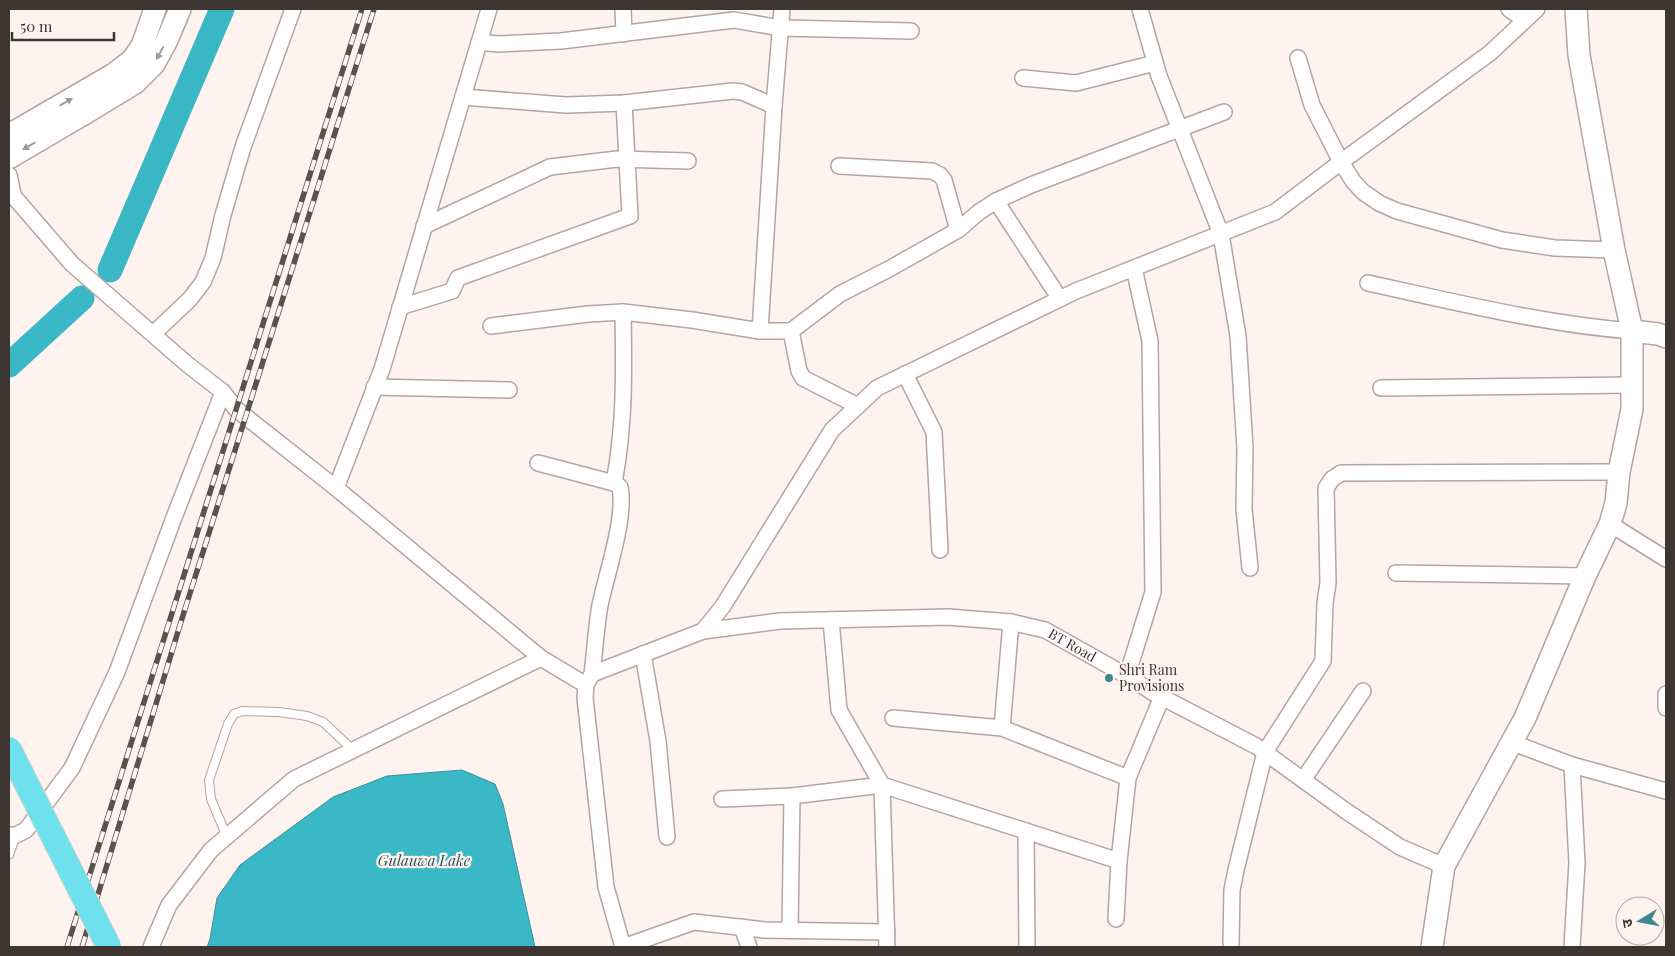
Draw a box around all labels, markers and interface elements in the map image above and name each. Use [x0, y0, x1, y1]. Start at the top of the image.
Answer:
scale bar [12, 10, 115, 42]
text: 50 m [20, 16, 53, 36]
one-way arrow [155, 46, 164, 60]
one-way arrow [59, 98, 74, 106]
one-way arrow [22, 142, 35, 151]
street label: BT Road [1045, 624, 1100, 666]
place label: Shri Ram Provisions [1119, 660, 1184, 695]
marker: Shri Ram Provisions [1103, 672, 1115, 684]
water label: Gulauwa Lake [378, 850, 471, 870]
north arrow [1615, 896, 1665, 946]
text: उ [1616, 917, 1637, 929]

